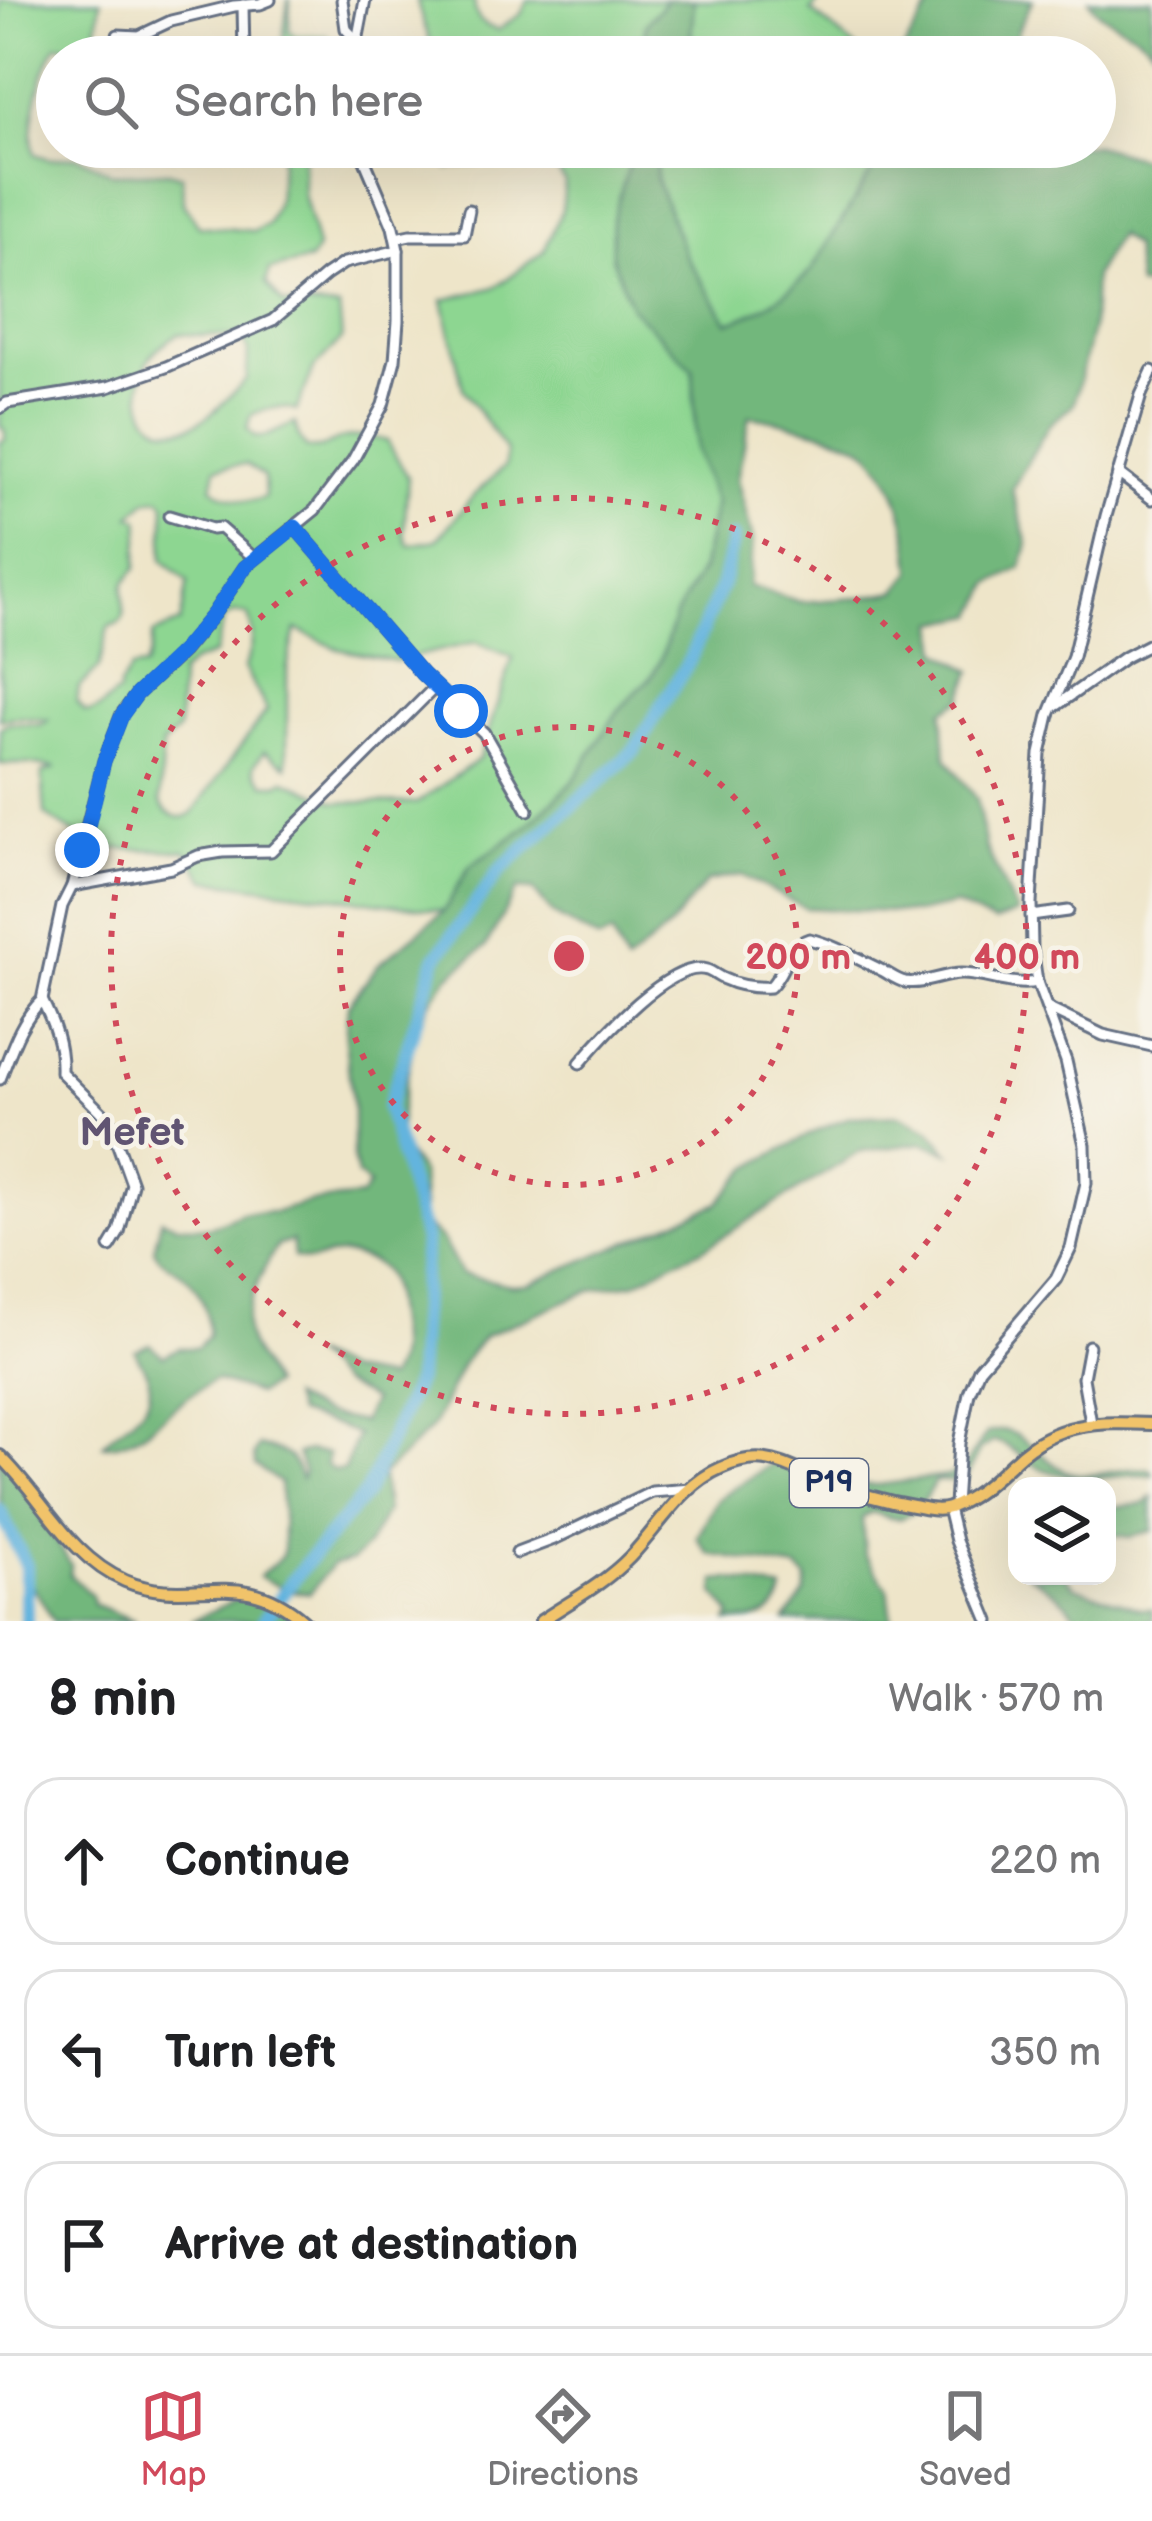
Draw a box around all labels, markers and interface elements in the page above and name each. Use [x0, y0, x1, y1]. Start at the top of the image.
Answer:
search box [36, 36, 1116, 168]
icon: search [78, 69, 144, 135]
text: Search here [174, 75, 423, 130]
route start [434, 684, 488, 738]
route end [55, 823, 109, 877]
centre of rings [548, 935, 590, 977]
text: 200 m [745, 937, 851, 980]
text: 400 m [974, 937, 1080, 980]
district label: Mefet [80, 1110, 184, 1157]
road number: P19 [790, 1459, 868, 1507]
map controls [1008, 1477, 1116, 1585]
button: layers [1008, 1477, 1116, 1585]
text: 8 min [48, 1669, 177, 1730]
text: Walk · 570 m [888, 1676, 1104, 1723]
icon: ahead [51, 1828, 117, 1894]
text: Continue [165, 1834, 350, 1889]
text: 220 m [989, 1838, 1101, 1885]
icon: left [51, 2020, 117, 2086]
text: Turn left [165, 2026, 336, 2081]
text: 350 m [989, 2030, 1101, 2077]
icon: arrive [51, 2212, 117, 2278]
text: Arrive at destination [165, 2218, 578, 2273]
tab: Map [140, 2383, 207, 2495]
tab: Directions [487, 2383, 639, 2495]
tab: Saved [919, 2383, 1012, 2495]

